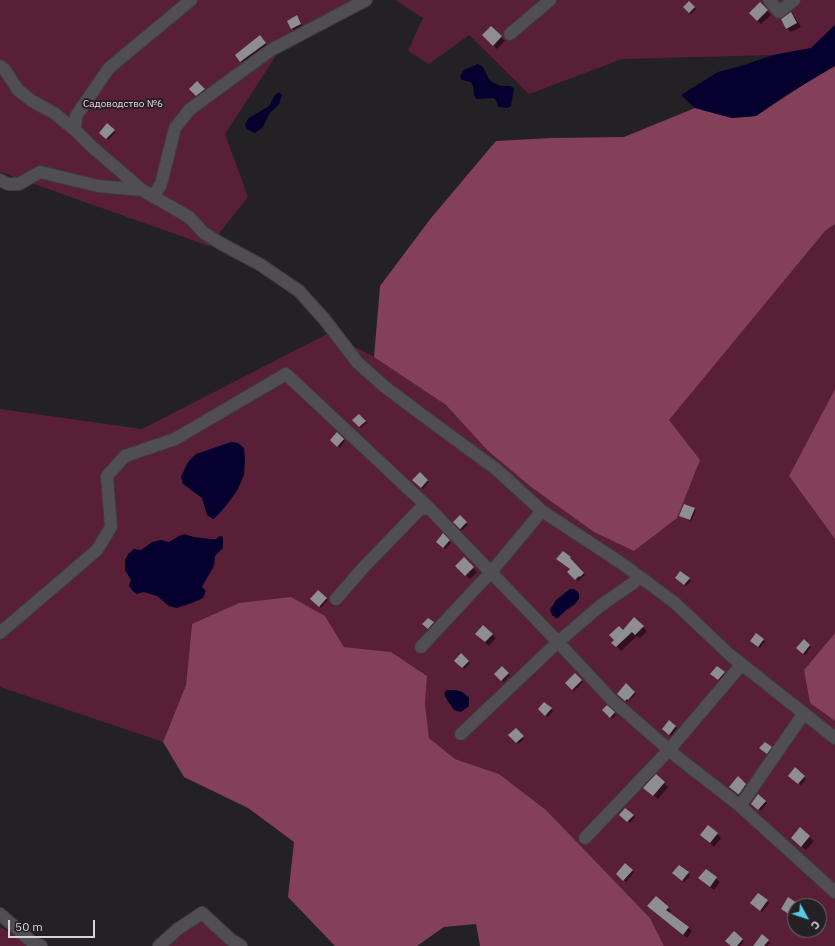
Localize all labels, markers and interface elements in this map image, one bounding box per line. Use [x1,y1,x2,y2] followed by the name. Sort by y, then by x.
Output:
[83,98,163,110] park label: Садоводство №6
[787,898,827,938] north arrow
[10,912,97,938] scale bar
[808,918,823,932] text: С
[15,919,43,934] text: 50 m

